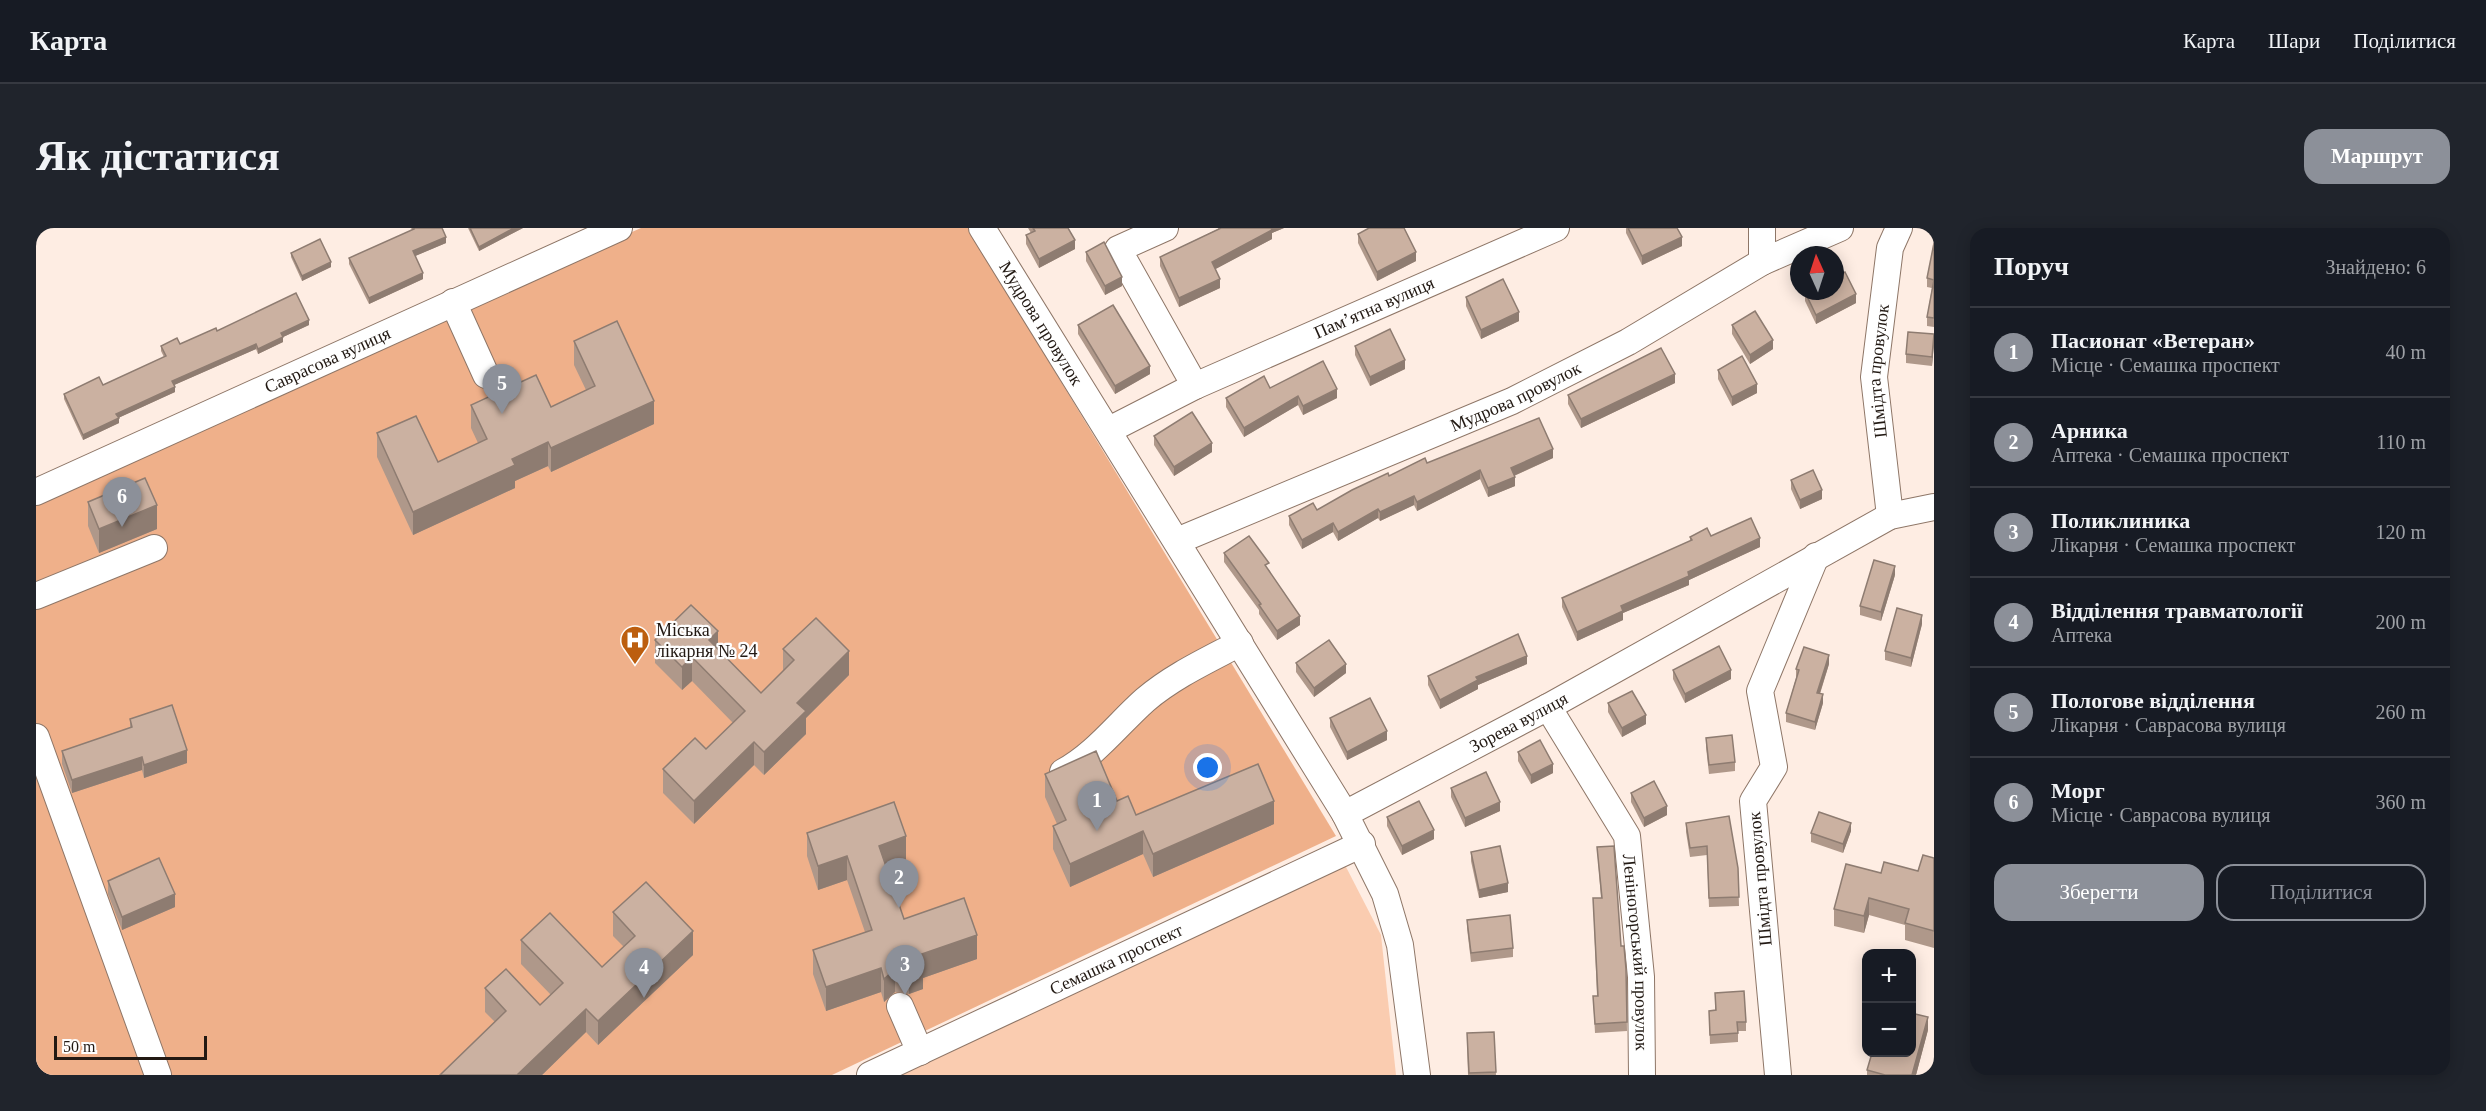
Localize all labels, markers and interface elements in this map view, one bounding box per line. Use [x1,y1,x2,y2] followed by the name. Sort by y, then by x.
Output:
[30,25,107,56] text: Карта
[2183,29,2235,53] text: Карта
[2268,29,2320,53] text: Шари
[2353,29,2456,53] text: Поділитися
[2304,129,2450,184] button: Маршрут
[36,133,280,179] text: Як дістатися
[1790,246,1844,300] north arrow
[1994,252,2069,281] text: Поруч
[2325,256,2426,278] text: Знайдено: 6
[995,258,1087,389] street label: Мудрова провулок
[1311,273,1437,343] street label: Пам’ятна вулиця
[1864,303,1893,439] street label: Шмідта провулок
[261,323,394,397] street label: Саврасова вулиця
[2051,328,2255,353] text: Пасионат «Ветеран»
[2009,341,2019,363] text: 1
[2385,341,2426,363] text: 40 m
[2051,354,2280,376] text: Місце · Семашка проспект
[1447,358,1584,436] street label: Мудрова провулок
[482,364,522,414] pin: 5
[2051,418,2128,443] text: Арника
[2009,431,2019,453] text: 2
[2376,431,2426,453] text: 110 m
[2051,444,2289,466] text: Аптека · Семашка проспект
[102,478,142,527] pin: 6
[2051,508,2190,533] text: Поликлиника
[2009,521,2019,543] text: 3
[2375,521,2426,543] text: 120 m
[2051,534,2295,556] text: Лікарня · Семашка проспект
[2051,598,2303,623] text: Відділення травматології
[2009,611,2019,633] text: 4
[2375,611,2426,633] text: 200 m
[656,620,758,661] place label: Міська лікарня № 24
[619,624,651,666] hospital icon: Міська лікарня № 24
[2051,624,2112,646] text: Аптека
[1466,688,1571,757] street label: Зорева вулиця
[2051,688,2255,713] text: Пологове відділення
[2009,701,2019,723] text: 5
[2375,701,2426,723] text: 260 m
[2051,714,2286,736] text: Лікарня · Саврасова вулиця
[1193,753,1222,782] your location
[2051,778,2105,803] text: Морг
[1078,782,1116,831] pin: 1
[2009,791,2019,813] text: 6
[2375,791,2426,813] text: 360 m
[2051,804,2270,826] text: Місце · Саврасова вулиця
[1744,811,1776,947] street label: Шмідта провулок
[1619,853,1652,1051] street label: Леніногорський провулок
[880,858,918,908] pin: 2
[1994,864,2204,921] button: Зберегти
[2216,864,2426,921] button: Поділитися
[1047,920,1186,999] street label: Семашка проспект
[886,946,924,995] pin: 3
[624,948,664,998] pin: 4
[1862,949,1916,1057] map controls
[1862,949,1916,1003] button: +
[1862,1003,1916,1057] button: −
[54,1033,207,1060] scale bar
[63,1038,95,1055] text: 50 m

